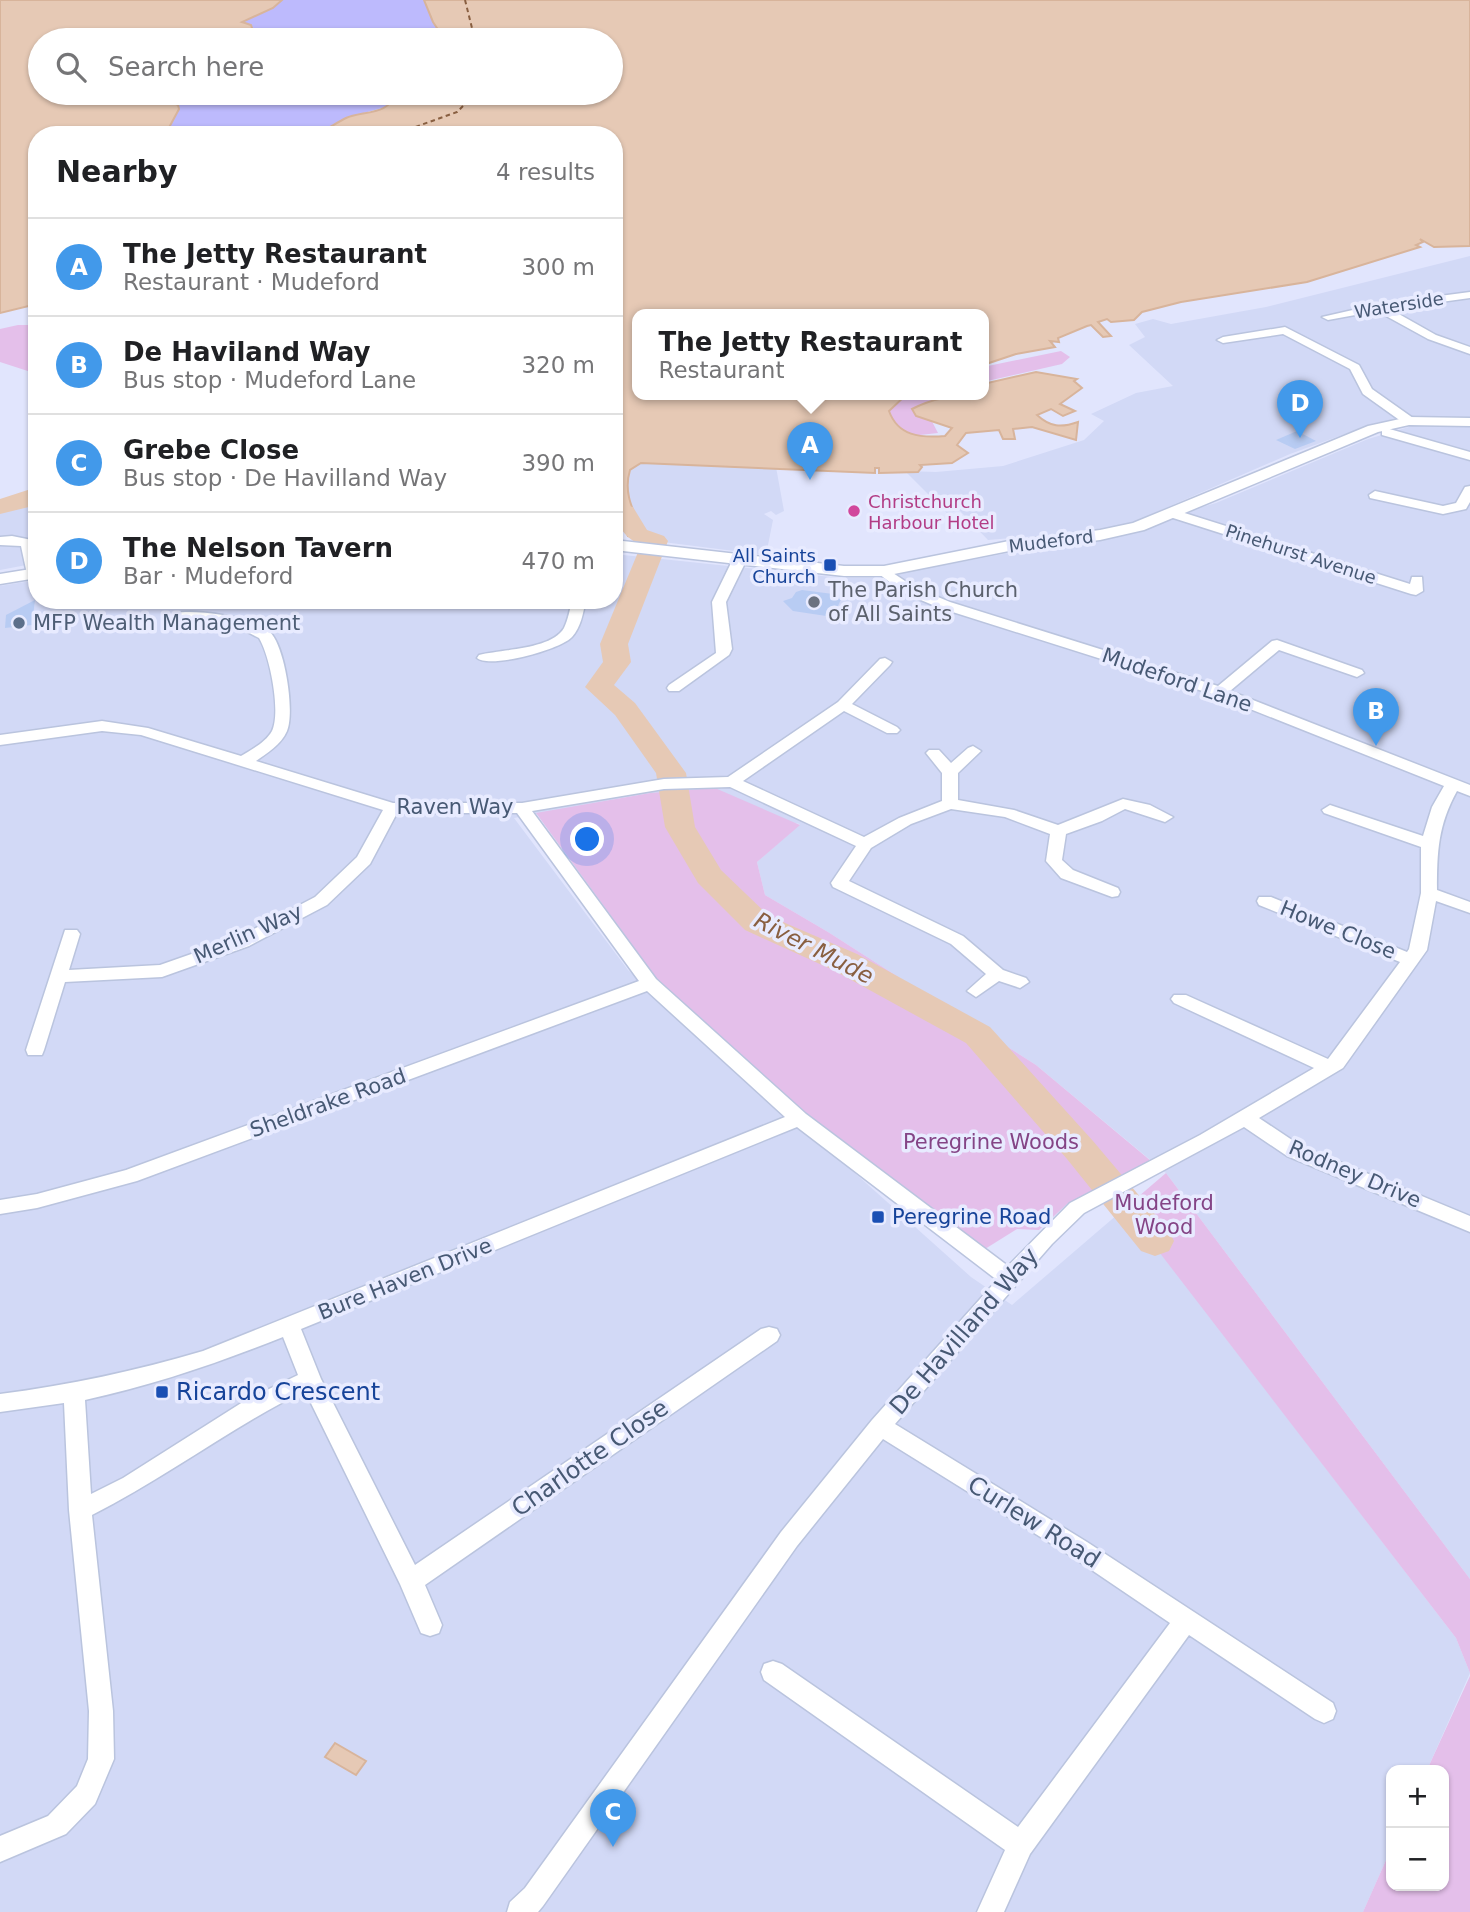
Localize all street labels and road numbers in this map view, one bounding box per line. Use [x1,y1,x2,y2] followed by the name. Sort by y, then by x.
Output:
[1353,288,1445,322] street label: Waterside
[1223,520,1379,588] street label: Pinehurst Avenue
[1007,525,1095,557] street label: Mudeford
[1099,643,1255,717] street label: Mudeford Lane
[396,795,514,819] street label: Raven Way
[1277,896,1399,964] street label: Howe Close
[190,899,306,969] street label: Merlin Way
[247,1064,409,1142] street label: Sheldrake Road
[1285,1135,1425,1213] street label: Rodney Drive
[315,1233,495,1325] street label: Bure Haven Drive
[884,1242,1044,1420] street label: De Havilland Way
[506,1394,674,1522] street label: Charlotte Close
[963,1470,1105,1574] street label: Curlew Road

